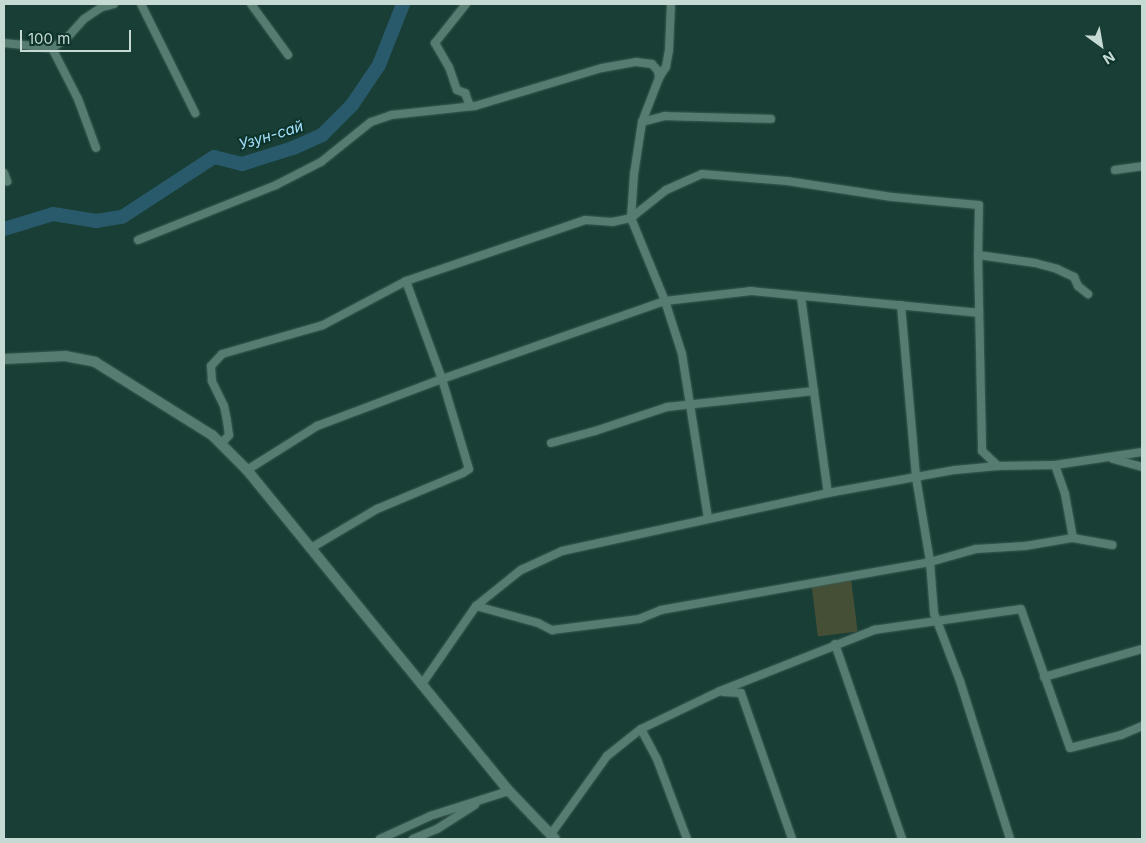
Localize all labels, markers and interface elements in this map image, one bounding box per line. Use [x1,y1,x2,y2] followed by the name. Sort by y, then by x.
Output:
[22,20,134,52] scale bar
[1076,20,1126,70] north arrow
[28,29,70,48] text: 100 m
[1100,48,1118,68] text: N
[237,117,305,153] water label: Узун-сай

